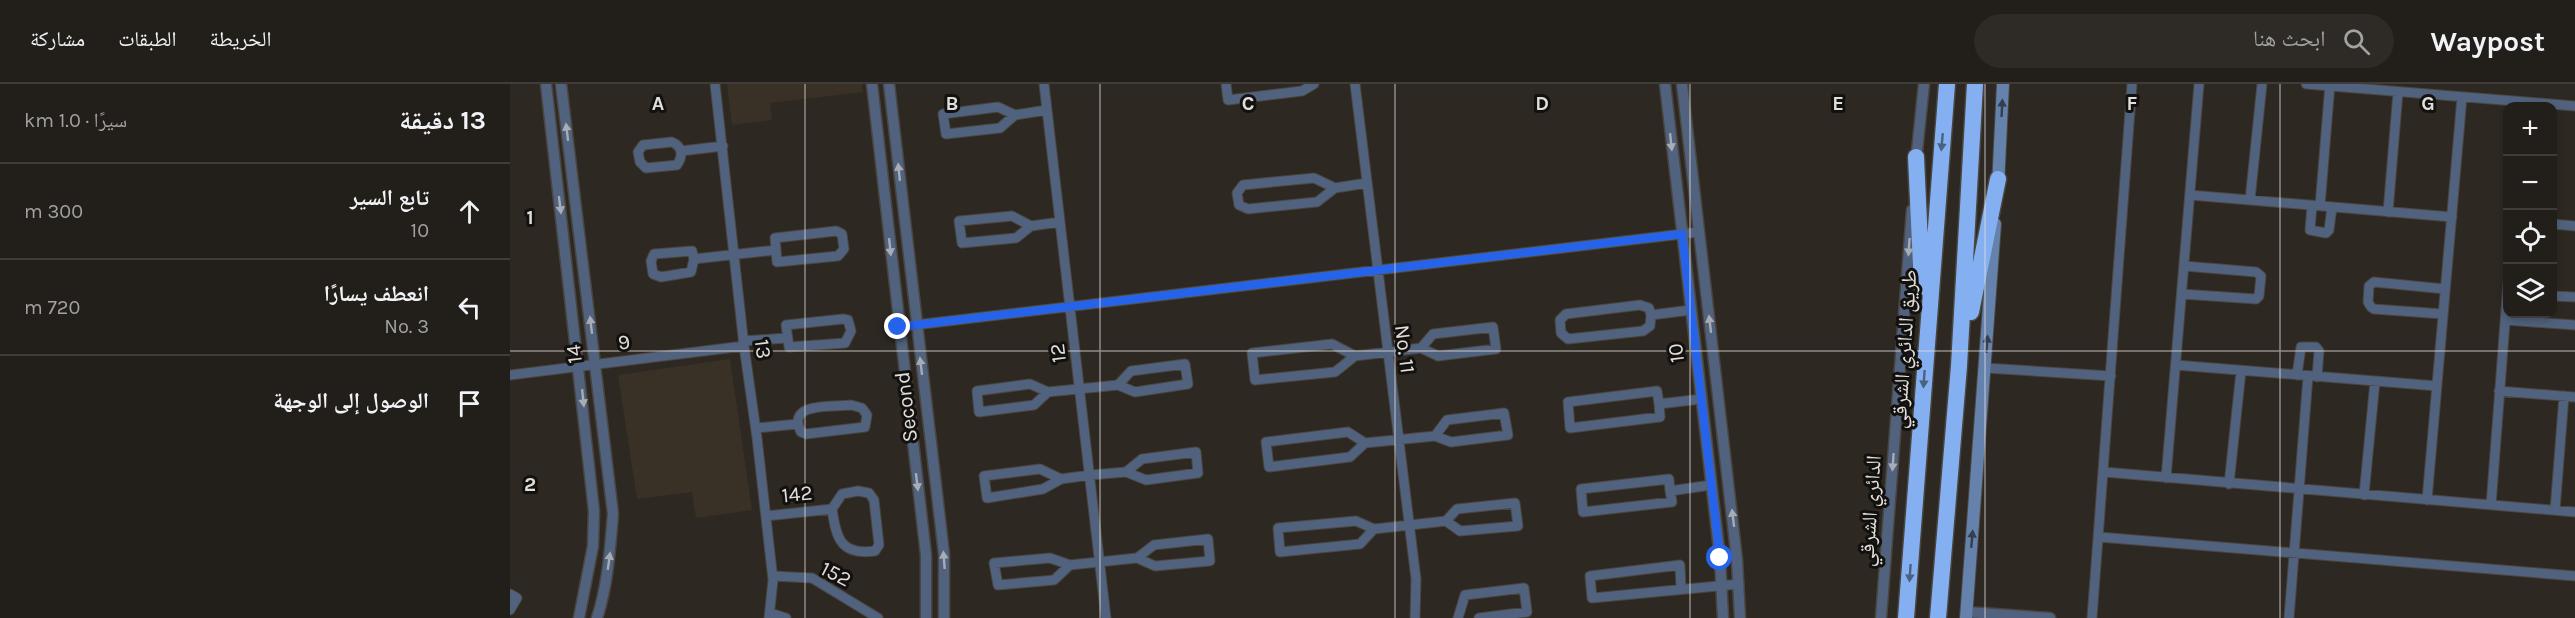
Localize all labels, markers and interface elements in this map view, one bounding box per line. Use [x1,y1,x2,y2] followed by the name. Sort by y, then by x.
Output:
[1974,14,2394,68] search box
[2340,25,2373,58] icon: search
[2430,25,2545,58] text: Waypost
[2253,26,2325,52] text: ابحث هنا
[30,27,85,51] text: مشاركة
[118,27,177,51] text: الطبقات
[210,27,271,51] text: الخريطة
[652,92,665,115] text: A
[946,92,958,115] text: B
[1242,92,1254,115] text: C
[1535,92,1549,115] text: D
[1832,92,1844,115] text: E
[2127,92,2138,115] text: F
[2421,92,2435,115] text: G
[1998,98,2007,117] one-way arrow
[2503,102,2557,318] map controls
[2503,102,2557,156] button: +
[399,105,486,136] text: 13 دقيقة
[24,109,127,132] text: سيرًا · 1.0 km
[563,122,572,141] one-way arrow
[1666,133,1676,152] one-way arrow
[1938,133,1947,152] one-way arrow
[2503,156,2557,210] button: −
[894,163,904,182] one-way arrow
[350,185,429,211] text: تابع السير
[453,195,486,228] icon: ahead
[555,195,564,214] one-way arrow
[24,200,83,223] text: 300 m
[526,206,534,229] text: 1
[2503,210,2557,264] button: locate
[411,219,429,242] text: 10
[885,237,895,256] one-way arrow
[1904,237,1914,256] one-way arrow
[2503,264,2557,318] button: layers
[1886,268,1926,430] street label: طريق الدائري الشرقي
[324,281,429,307] text: انعطف يسارًا
[453,291,486,324] icon: left
[24,296,80,319] text: 720 m
[884,313,910,339] route end
[384,315,429,338] text: No. 3
[1705,315,1715,334] one-way arrow
[586,316,595,335] one-way arrow
[1390,323,1420,375] street label: No. 11
[616,329,632,355] street label: 9
[1982,335,1992,354] one-way arrow
[750,338,776,360] street label: 13
[1045,342,1071,364] street label: 12
[1663,342,1689,364] street label: 10
[561,343,587,365] street label: 14
[916,356,926,375] one-way arrow
[1919,369,1929,388] one-way arrow
[890,370,922,444] street label: Second
[453,387,486,420] icon: arrive
[273,388,429,414] text: الوصول إلى الوجهة
[578,389,587,408] one-way arrow
[1888,453,1898,472] one-way arrow
[1854,454,1890,568] street label: الدائري الشرقي
[524,473,536,496] text: 2
[912,473,922,492] one-way arrow
[780,480,814,508] street label: 142
[1728,508,1737,527] one-way arrow
[1967,529,1977,548] one-way arrow
[1706,544,1732,570] route start
[939,550,948,569] one-way arrow
[604,551,613,570] one-way arrow
[817,556,855,592] street label: 152
[1905,564,1914,583] one-way arrow

